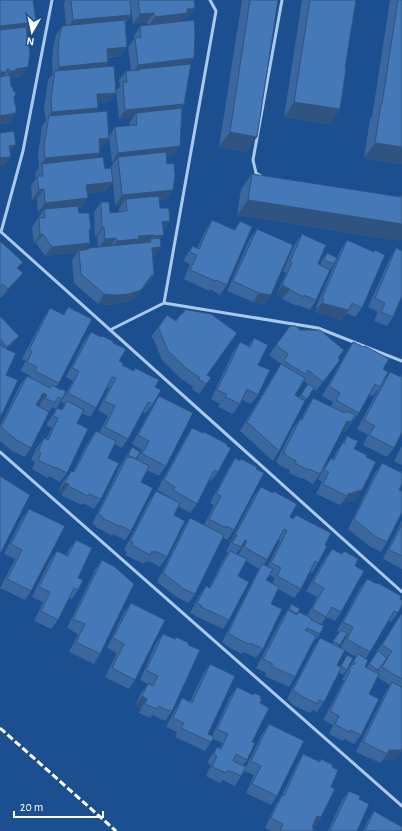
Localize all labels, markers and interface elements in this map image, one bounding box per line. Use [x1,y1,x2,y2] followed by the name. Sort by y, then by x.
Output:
[12,12,52,52] north arrow
[26,35,35,47] text: N
[14,793,103,819] scale bar
[20,801,43,813] text: 20 m

